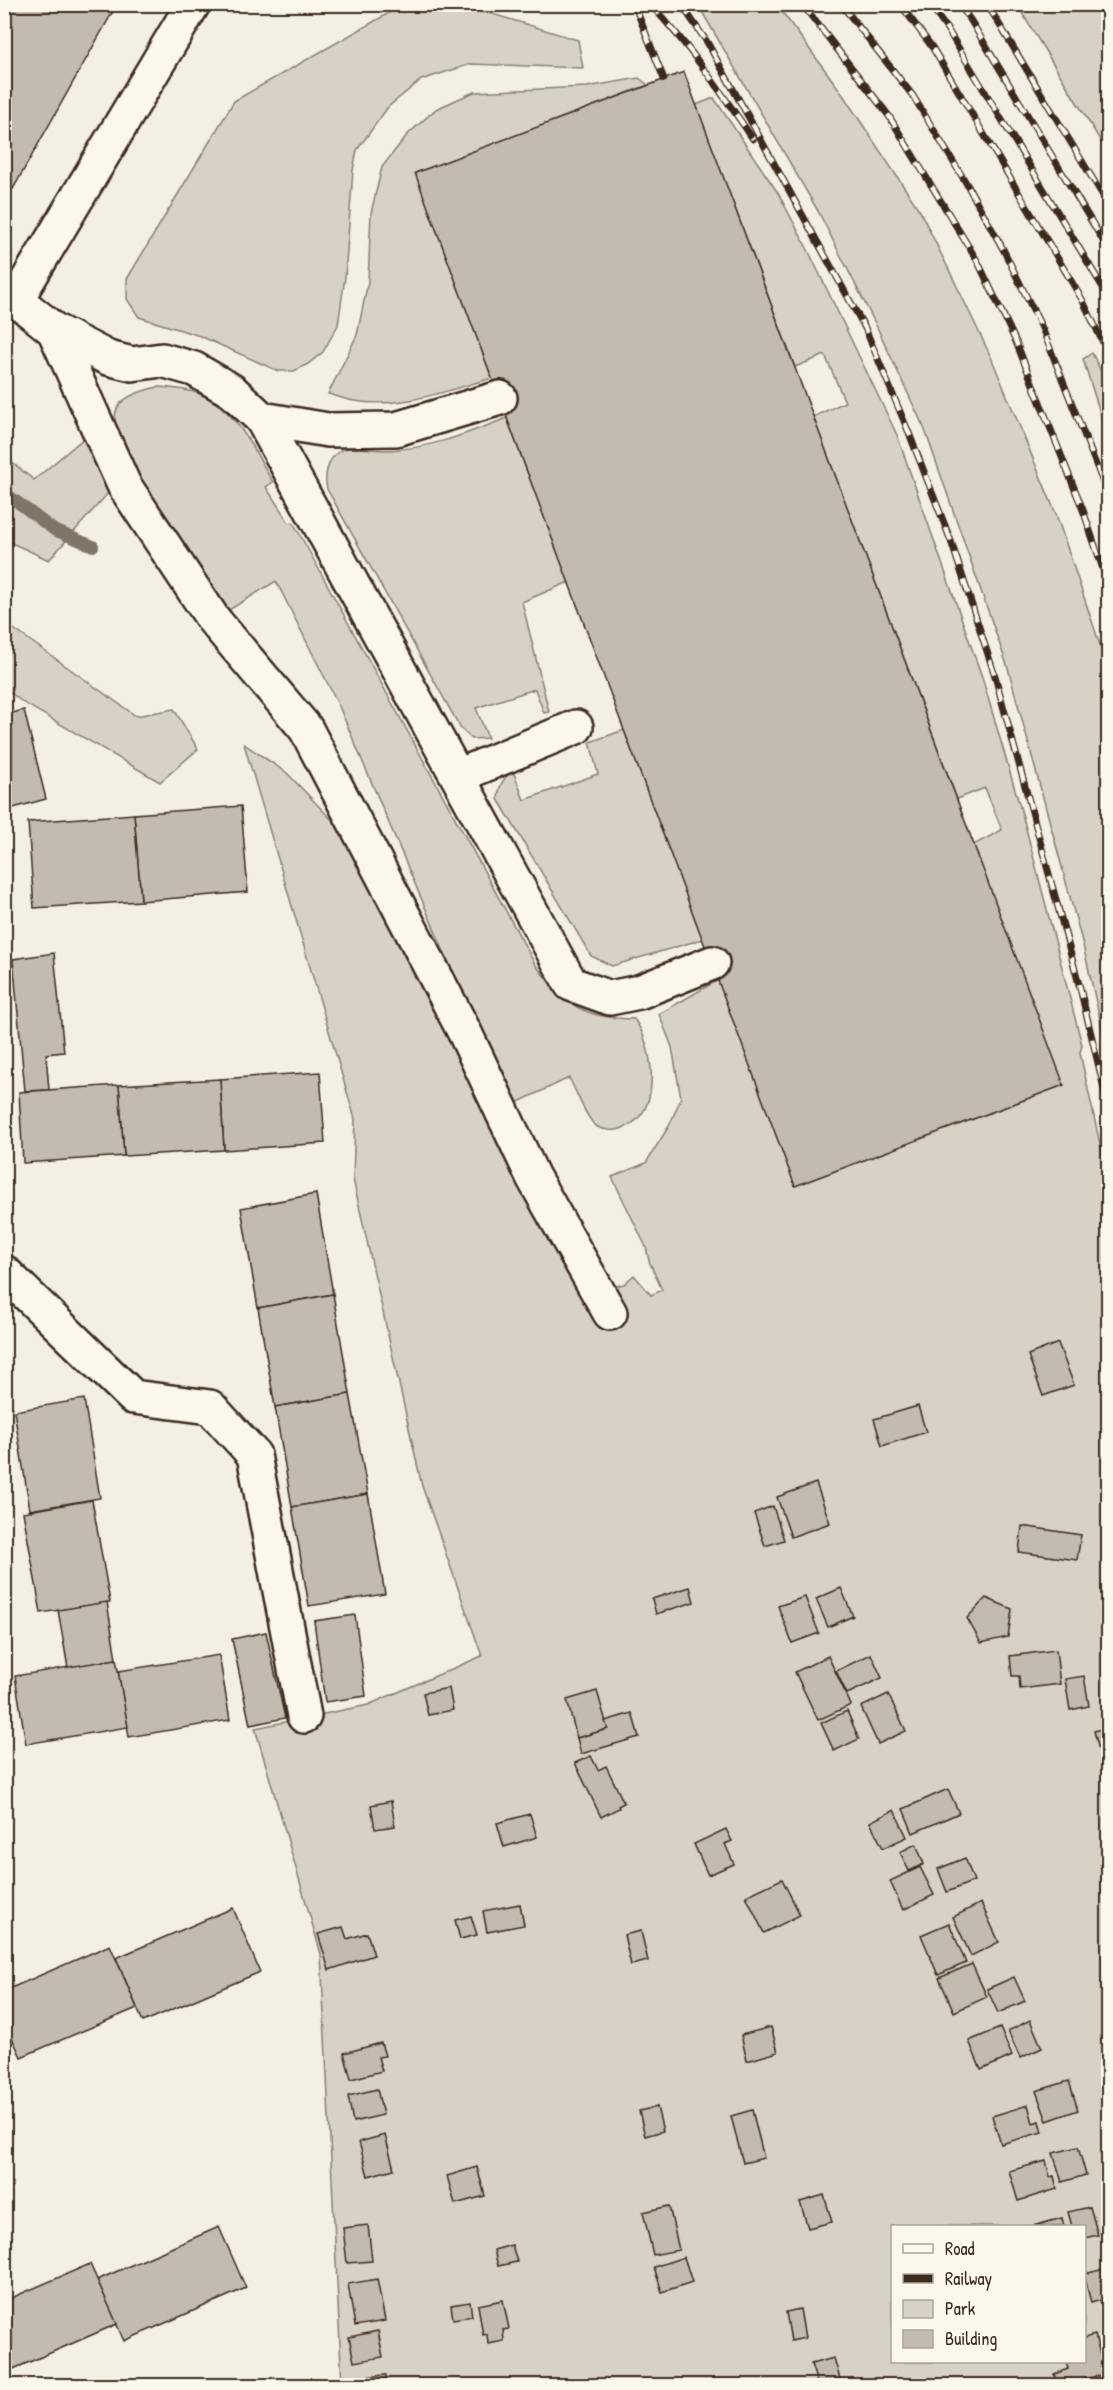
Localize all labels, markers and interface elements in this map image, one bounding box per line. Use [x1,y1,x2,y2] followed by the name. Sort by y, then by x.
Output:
[891,2225,1086,2363] legend
[945,2236,975,2261] text: Road
[945,2266,992,2291] text: Railway
[945,2296,976,2321] text: Park
[945,2326,997,2351] text: Building

